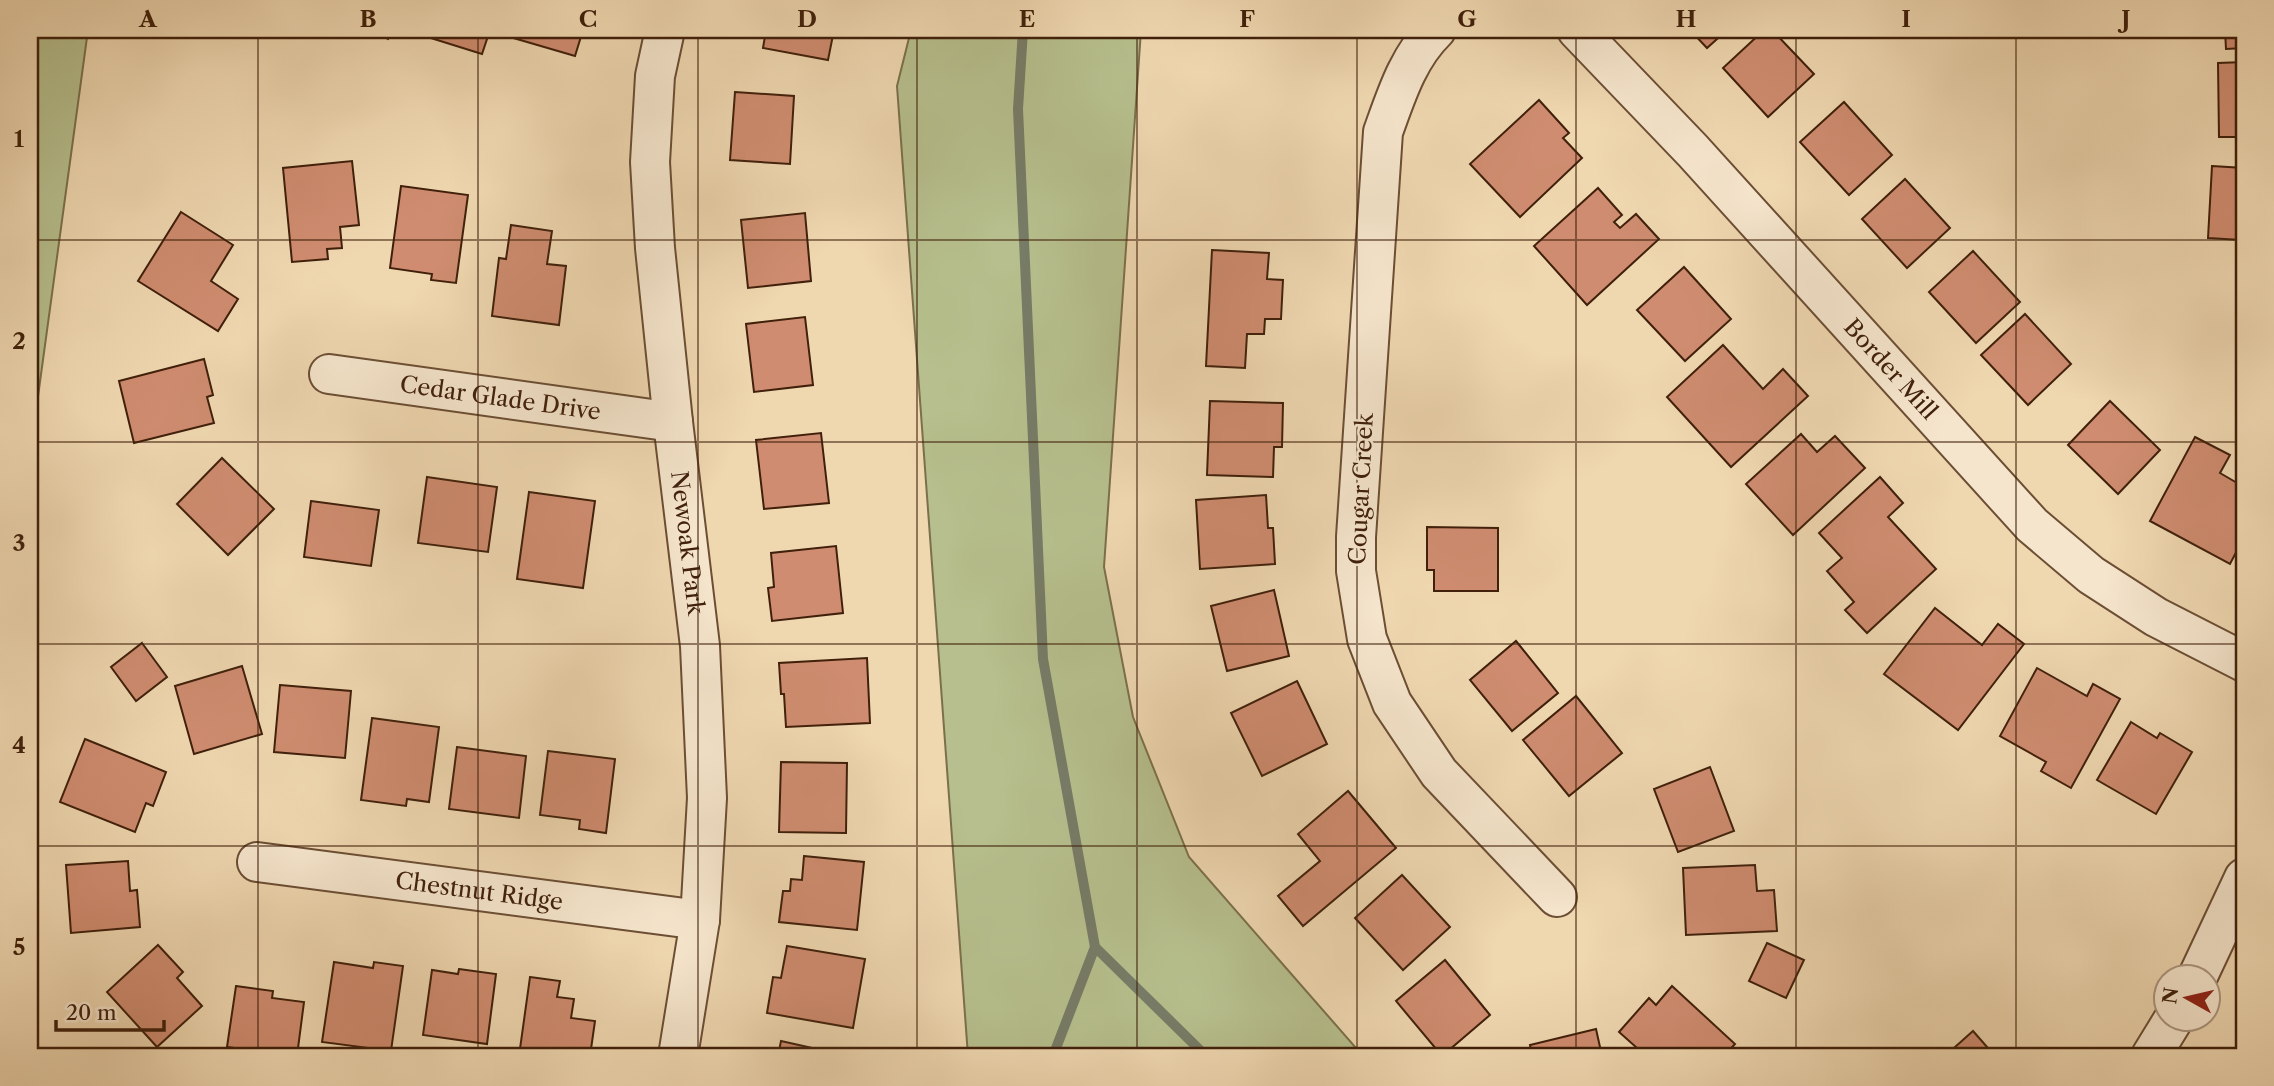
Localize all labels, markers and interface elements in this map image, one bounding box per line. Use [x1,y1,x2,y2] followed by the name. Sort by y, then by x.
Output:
[138,5,158,33] text: A
[359,5,377,33] text: B
[579,5,597,33] text: C
[797,5,817,33] text: D
[1019,5,1035,33] text: E
[1239,5,1255,33] text: F
[1457,5,1477,33] text: G
[1676,5,1697,33] text: H
[1901,5,1911,33] text: I
[2117,5,2131,33] text: J
[14,125,25,153] text: 1
[1838,313,1943,425] street label: Border Mill
[12,327,26,355] text: 2
[398,370,603,426] street label: Cedar Glade Drive
[1343,411,1379,565] street label: Cougar Creek
[665,469,710,618] street label: Newoak Park
[13,529,26,557] text: 3
[12,731,26,759] text: 4
[394,866,565,916] street label: Chestnut Ridge
[13,933,25,961] text: 5
[2152,964,2222,1034] north arrow
[2158,986,2183,1005] text: N
[56,988,164,1032] scale bar
[66,1000,117,1025] text: 20 m

